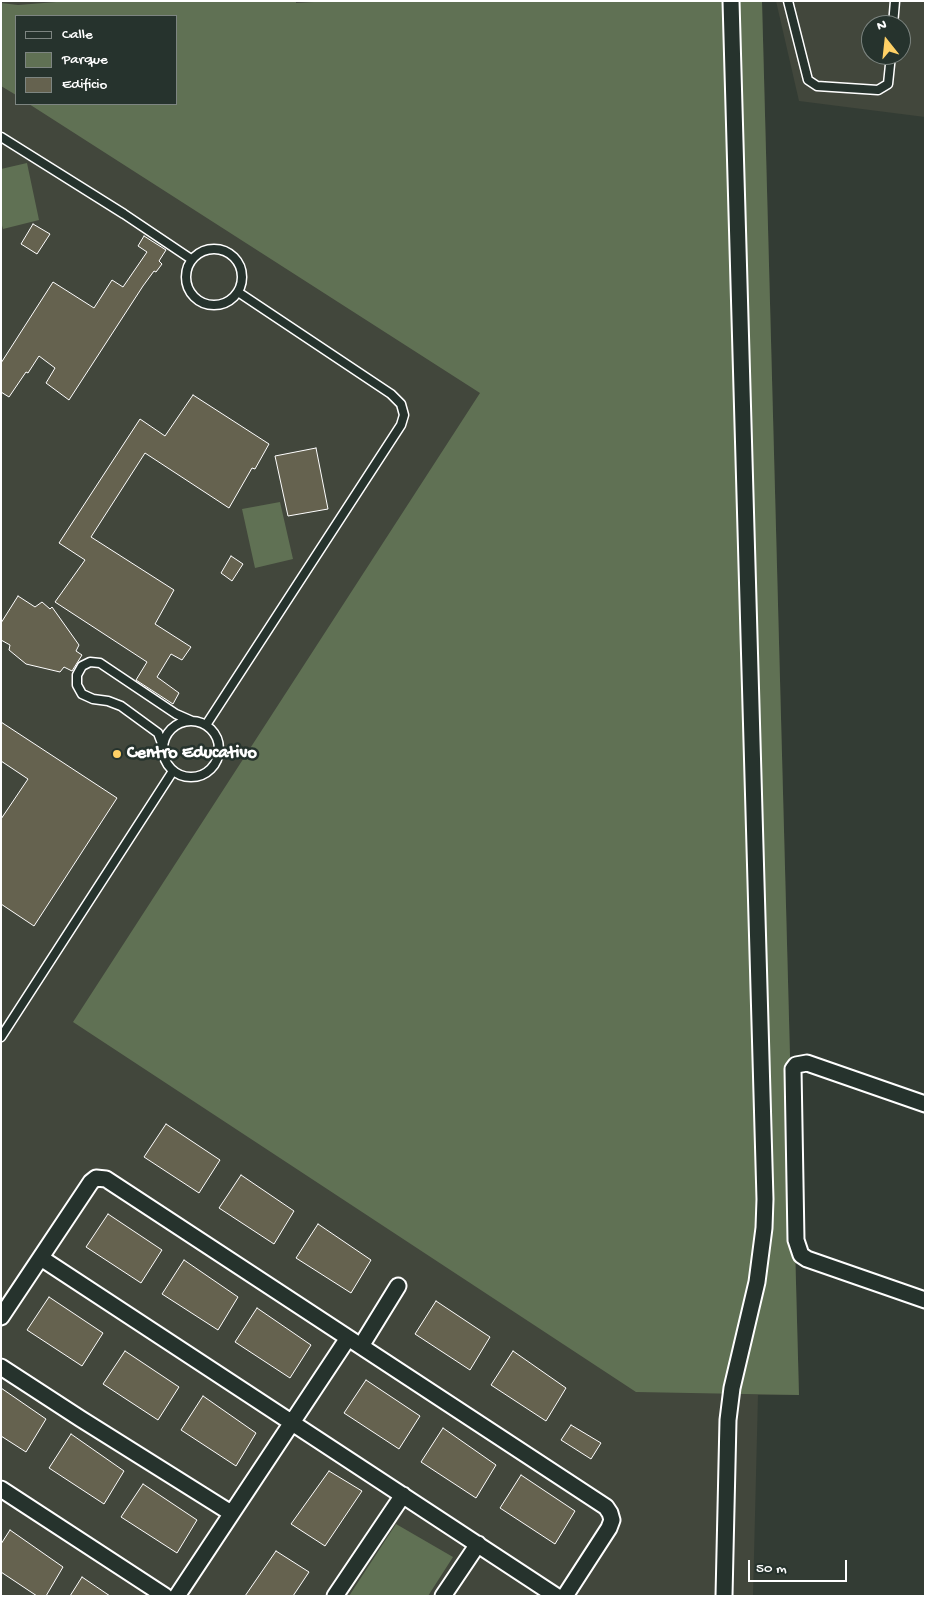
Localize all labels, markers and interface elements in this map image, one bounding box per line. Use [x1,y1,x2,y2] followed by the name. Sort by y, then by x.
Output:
[15,15,178,105] legend
[861,15,911,65] north arrow
[875,17,889,35] text: N
[62,26,93,44] text: Calle
[62,51,108,69] text: Parque
[62,76,107,94] text: Edificio
[127,743,257,765] place label: Centro Educativo
[111,748,123,760] marker: Centro Educativo
[751,1550,850,1582] scale bar
[756,1560,787,1578] text: 50 m

